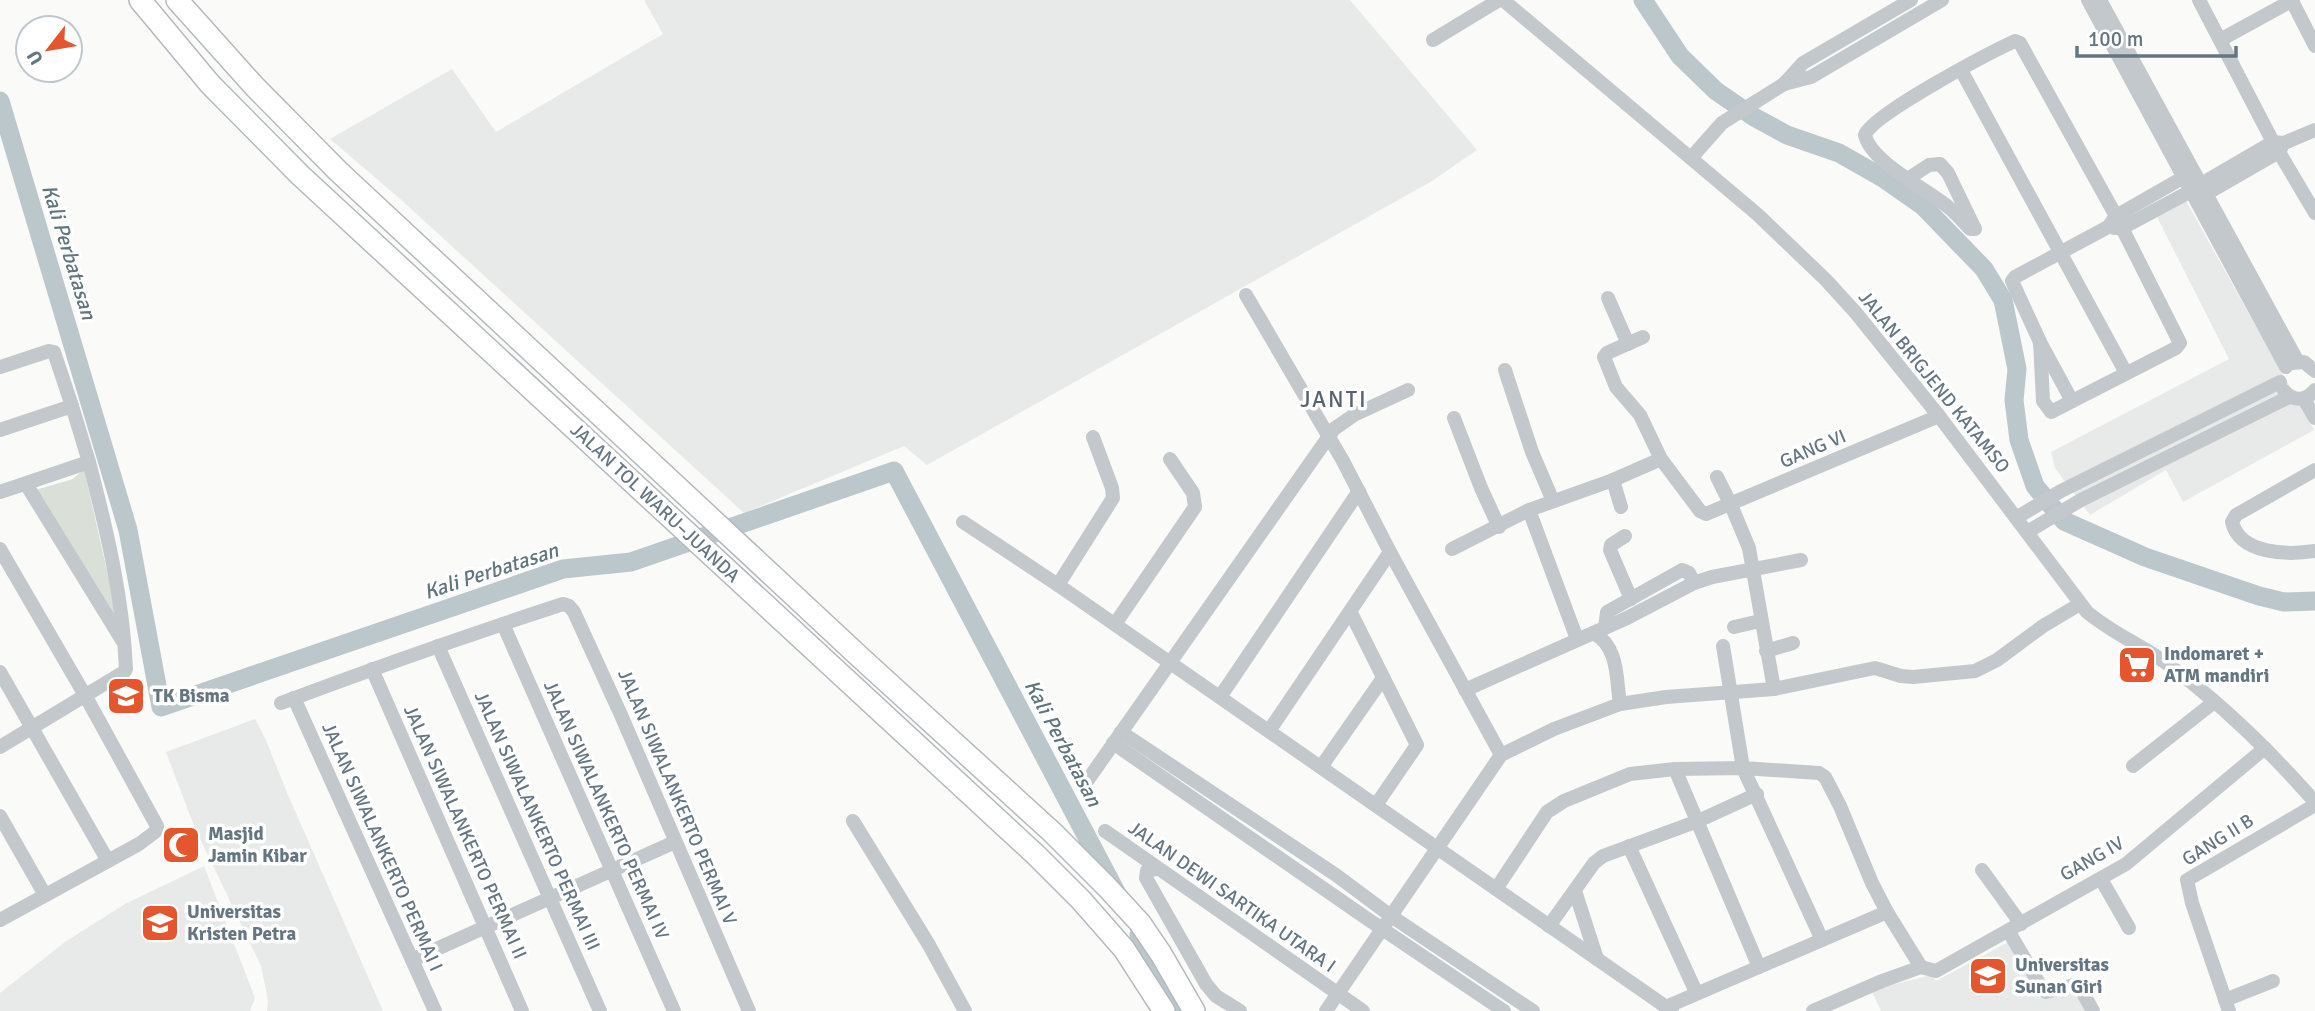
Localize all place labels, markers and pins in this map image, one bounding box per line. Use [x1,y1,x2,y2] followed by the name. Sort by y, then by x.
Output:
[2164,642,2269,688] place label: Indomaret + ATM mandiri
[2116,644,2158,686] supermarket icon: Indomaret + ATM mandiri
[105,675,147,717] school or university icon: TK Bisma
[153,684,230,708] place label: TK Bisma
[208,822,307,868] place label: Masjid Jamin Kibar
[160,824,202,866] mosque icon: Masjid Jamin Kibar
[187,900,296,946] place label: Universitas Kristen Petra
[139,902,181,944] school or university icon: Universitas Kristen Petra
[2015,953,2109,999] place label: Universitas Sunan Giri
[1967,955,2009,997] school or university icon: Universitas Sunan Giri

